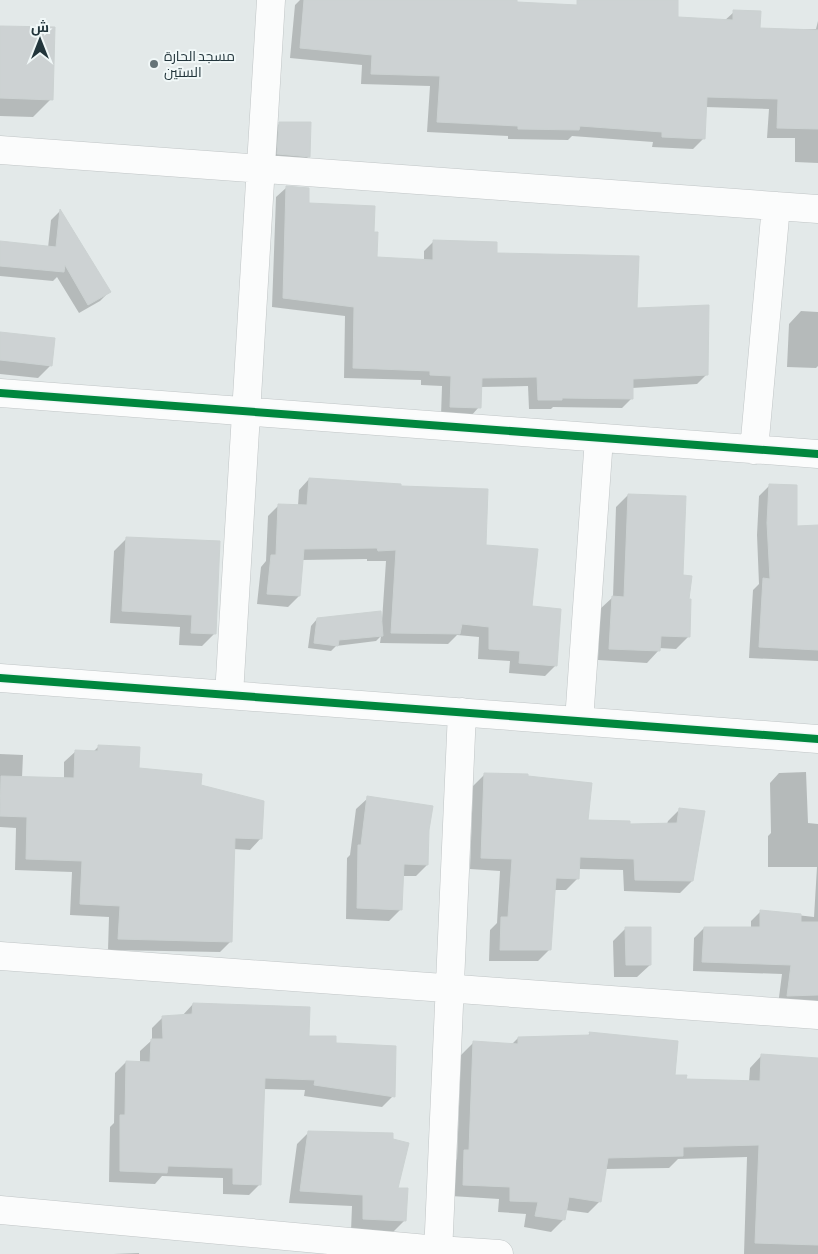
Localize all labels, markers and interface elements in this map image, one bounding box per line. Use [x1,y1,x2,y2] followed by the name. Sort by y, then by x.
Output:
[15,15,65,65] north arrow
[31,19,49,36] text: ش
[164,48,235,80] place label: مسجد الحارة الستين
[148,58,160,70] marker: مسجد الحارة الستين

